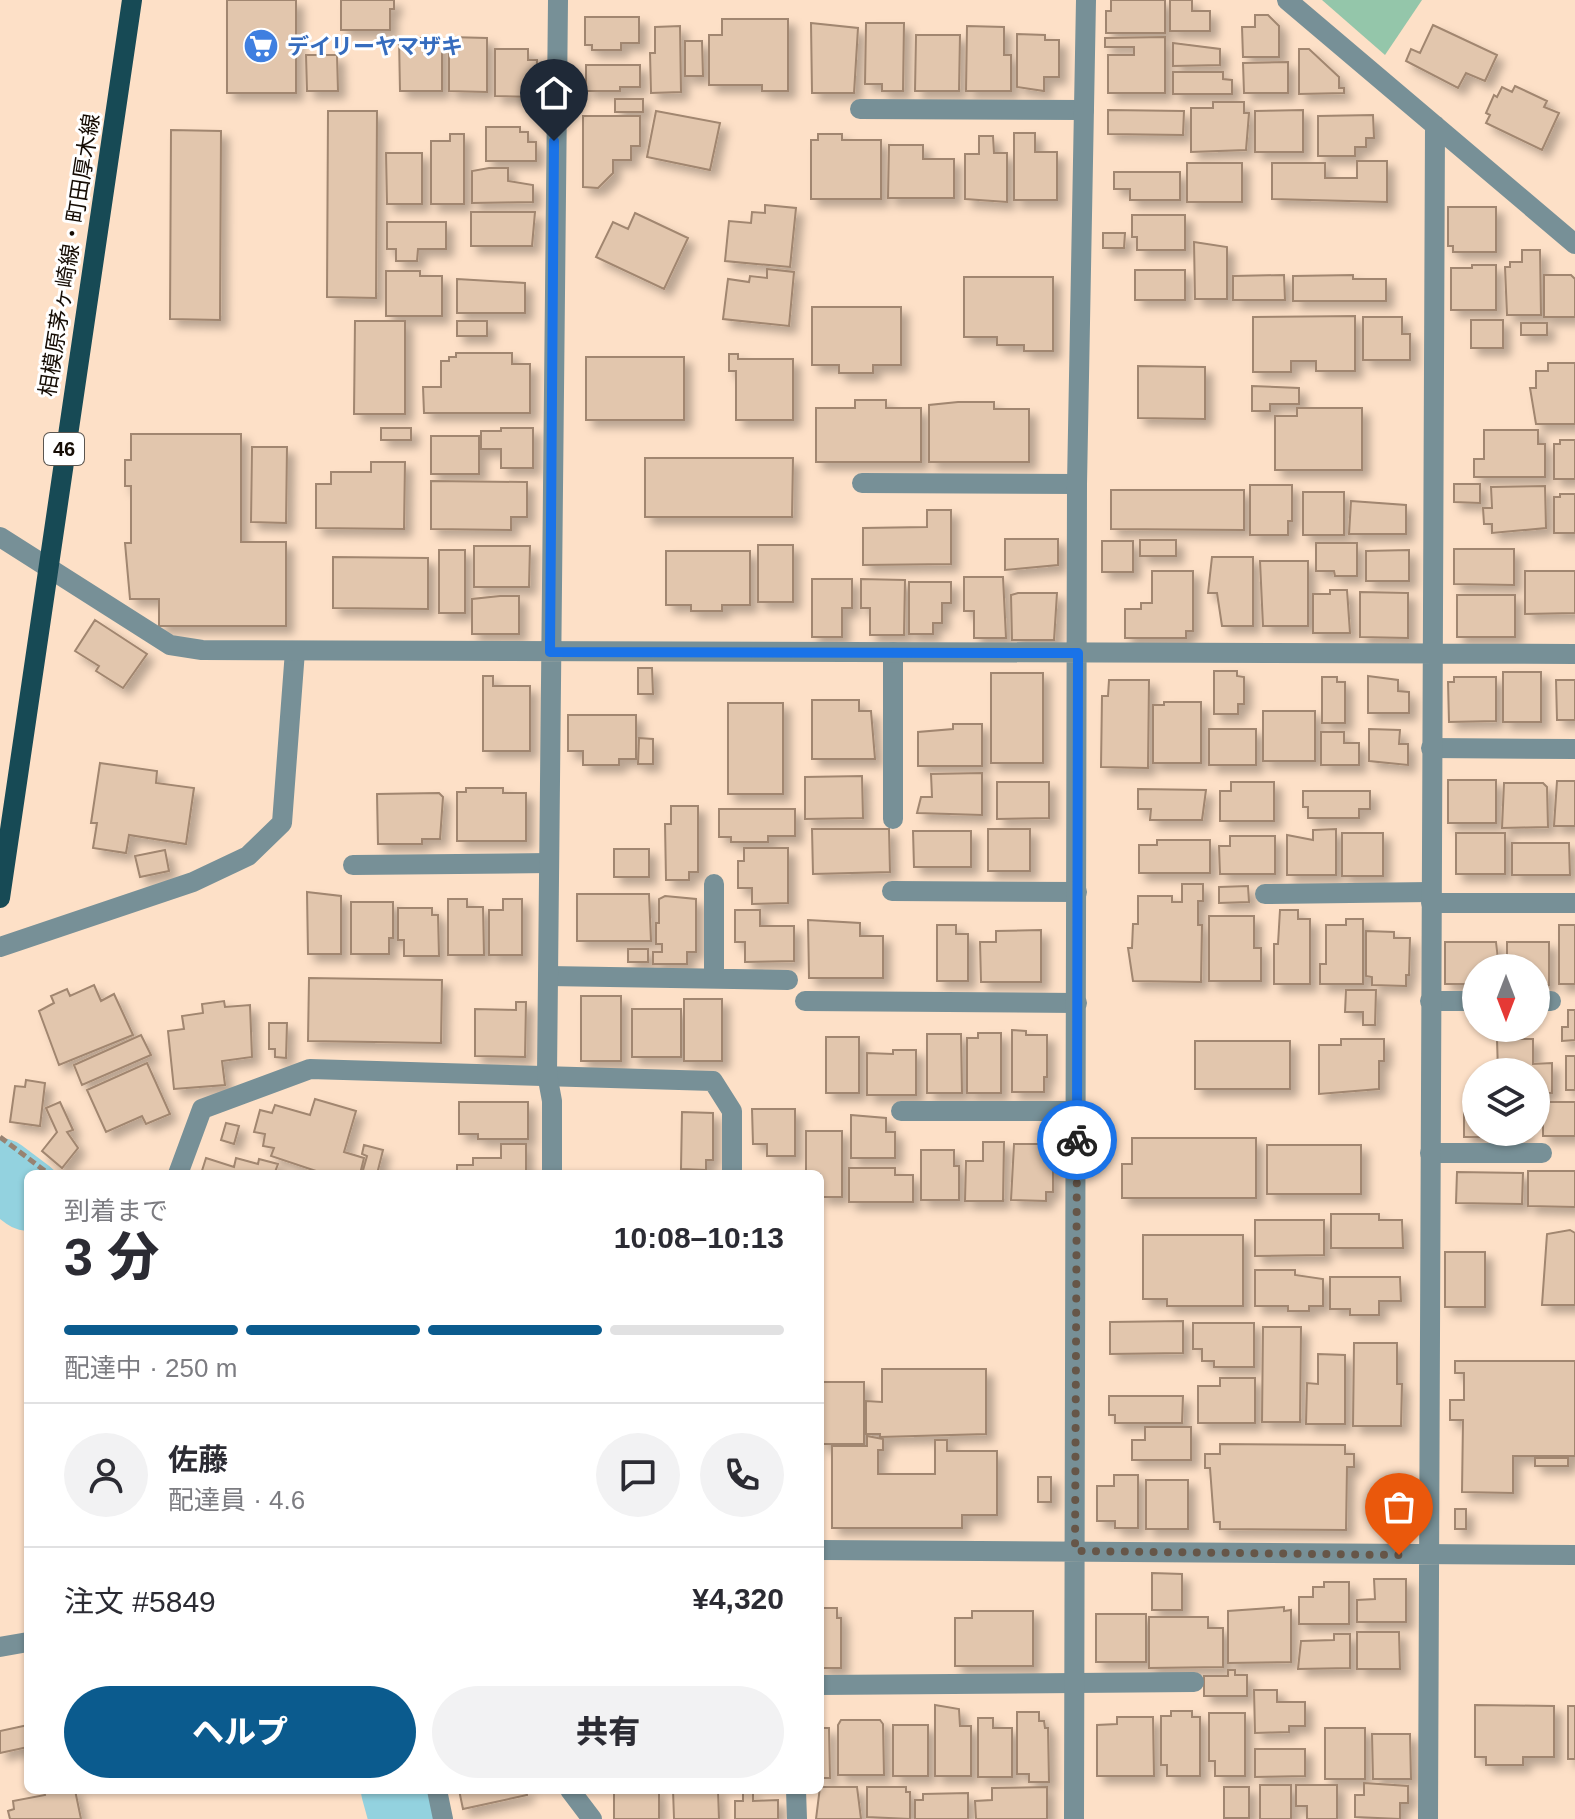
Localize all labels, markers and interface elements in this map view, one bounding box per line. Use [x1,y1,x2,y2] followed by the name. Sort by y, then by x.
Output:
[242,27,280,65] supermarket icon: デイリーヤマザキ
[287,34,463,59] place label: デイリーヤマザキ
[520,59,588,141] pin
[532,71,576,115] icon: home
[35,112,104,398] street label: 相模原茅ヶ崎線・町田厚木線
[44,433,84,465] road number: 46
[1462,954,1550,1042] north arrow
[1462,954,1550,1146] map controls
[1462,1058,1550,1146] button: layers
[1037,1100,1117,1180] courier
[1055,1118,1099,1162] icon: bike
[64,1196,168,1226] text: 到着まで
[614,1221,784,1254] text: 10:08–10:13
[64,1228,159,1286] text: 3 分
[64,1353,237,1383] text: 配達中 · 250 m
[64,1433,148,1517] button: person
[596,1433,680,1517] button: chat
[700,1433,784,1517] button: phone
[168,1443,228,1476] text: 佐藤
[1365,1473,1433,1555] pin
[168,1485,305,1515] text: 配達員 · 4.6
[1377,1485,1421,1529] icon: bag
[692,1582,784,1615] text: ¥4,320
[64,1585,216,1618] text: 注文 #5849
[64,1686,416,1778] button: ヘルプ
[432,1686,784,1778] button: 共有

